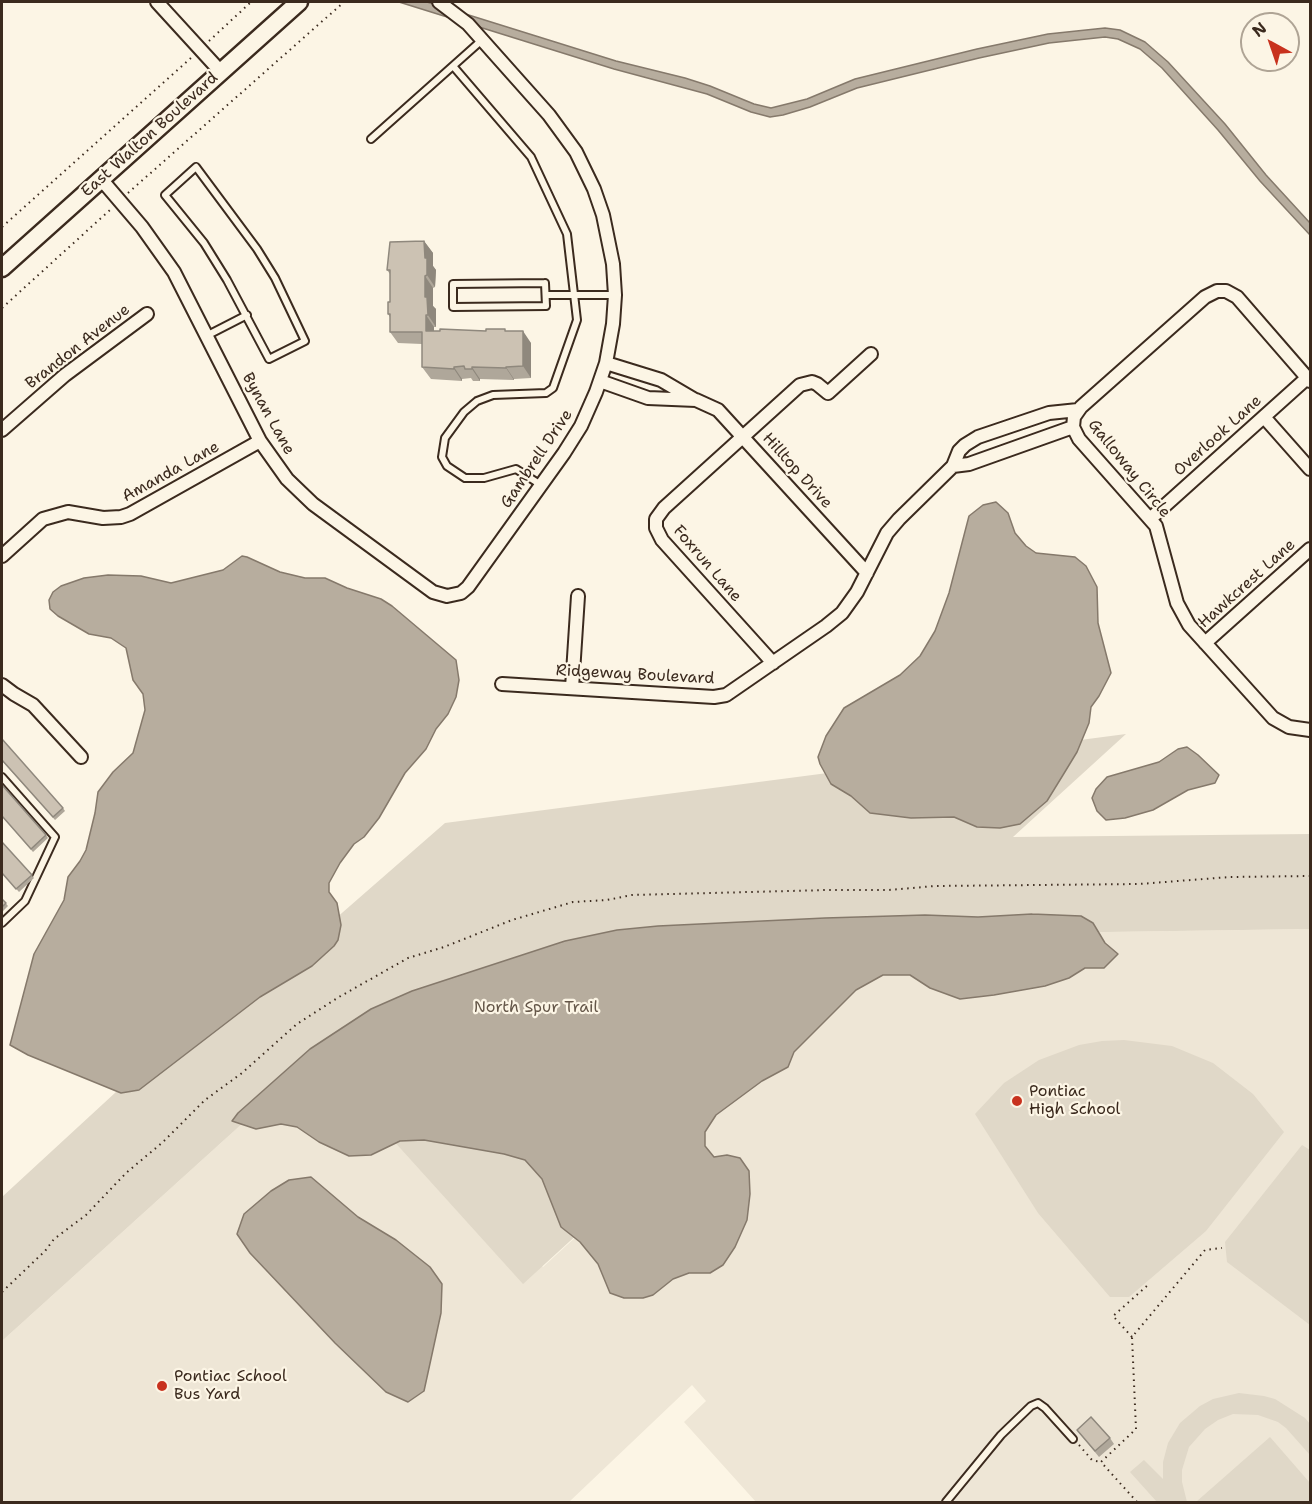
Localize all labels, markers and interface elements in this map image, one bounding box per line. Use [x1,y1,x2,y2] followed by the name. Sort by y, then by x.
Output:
[1240,12,1300,72] north arrow
[1248,17,1271,41] text: N
[78,69,222,201] street label: East Walton Boulevard
[22,300,134,394] street label: Brandon Avenue
[238,370,298,458] street label: Bynan Lane
[1170,392,1266,480] street label: Overlook Lane
[497,406,577,512] street label: Gambrell Drive
[1083,416,1175,522] street label: Galloway Circle
[758,429,836,513] street label: Hilltop Drive
[119,437,223,507] street label: Amanda Lane
[669,522,745,606] street label: Foxrun Lane
[1194,535,1300,633] street label: Hawkcrest Lane
[555,661,715,689] street label: Ridgeway Boulevard
[474,998,598,1018] park label: North Spur Trail
[1029,1082,1120,1120] place label: Pontiac High School
[1010,1094,1024,1108] marker: Pontiac High School
[174,1367,287,1405] place label: Pontiac School Bus Yard
[155,1379,169,1393] marker: Pontiac School Bus Yard

